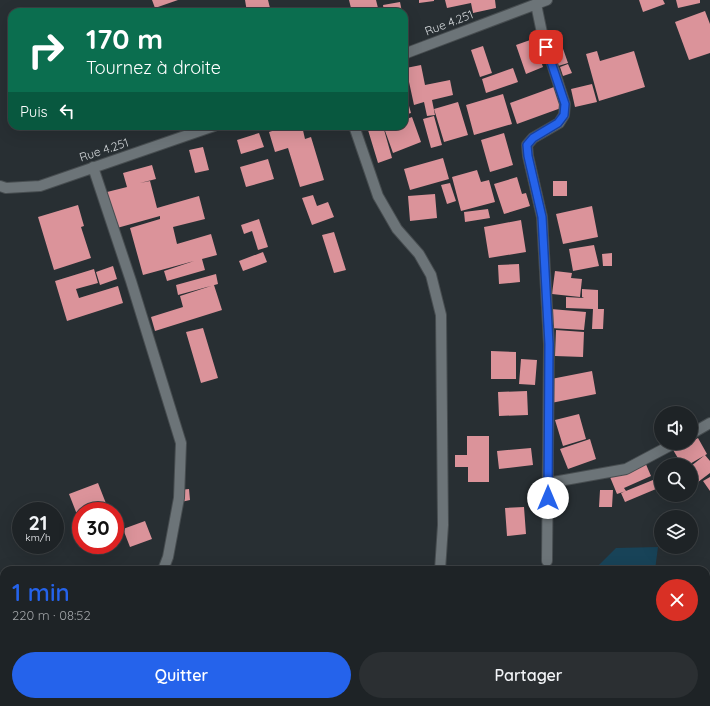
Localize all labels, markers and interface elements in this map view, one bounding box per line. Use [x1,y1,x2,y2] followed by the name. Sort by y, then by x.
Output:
[422,6,475,39] street label: Rue 4.251
[86,21,163,56] text: 170 m
[20,24,72,76] icon: right
[529,30,563,64] pin
[535,36,557,58] icon: arrive
[86,56,221,79] text: Tournez à droite
[56,100,78,122] icon: left
[20,102,48,121] text: Puis
[77,135,130,165] street label: Rue 4.251
[654,406,698,554] map controls
[654,406,698,450] button: sound
[654,458,698,502] button: search
[527,477,569,519] position arrow
[72,502,124,554] speed limit sign: 30
[28,510,48,535] text: 21
[654,510,698,554] button: layers
[25,531,51,544] text: km/h
[12,577,70,607] text: 1 min
[656,579,698,621] button: close
[12,607,91,623] text: 220 m · 08:52
[12,652,351,698] button: Quitter
[359,652,698,698] button: Partager

